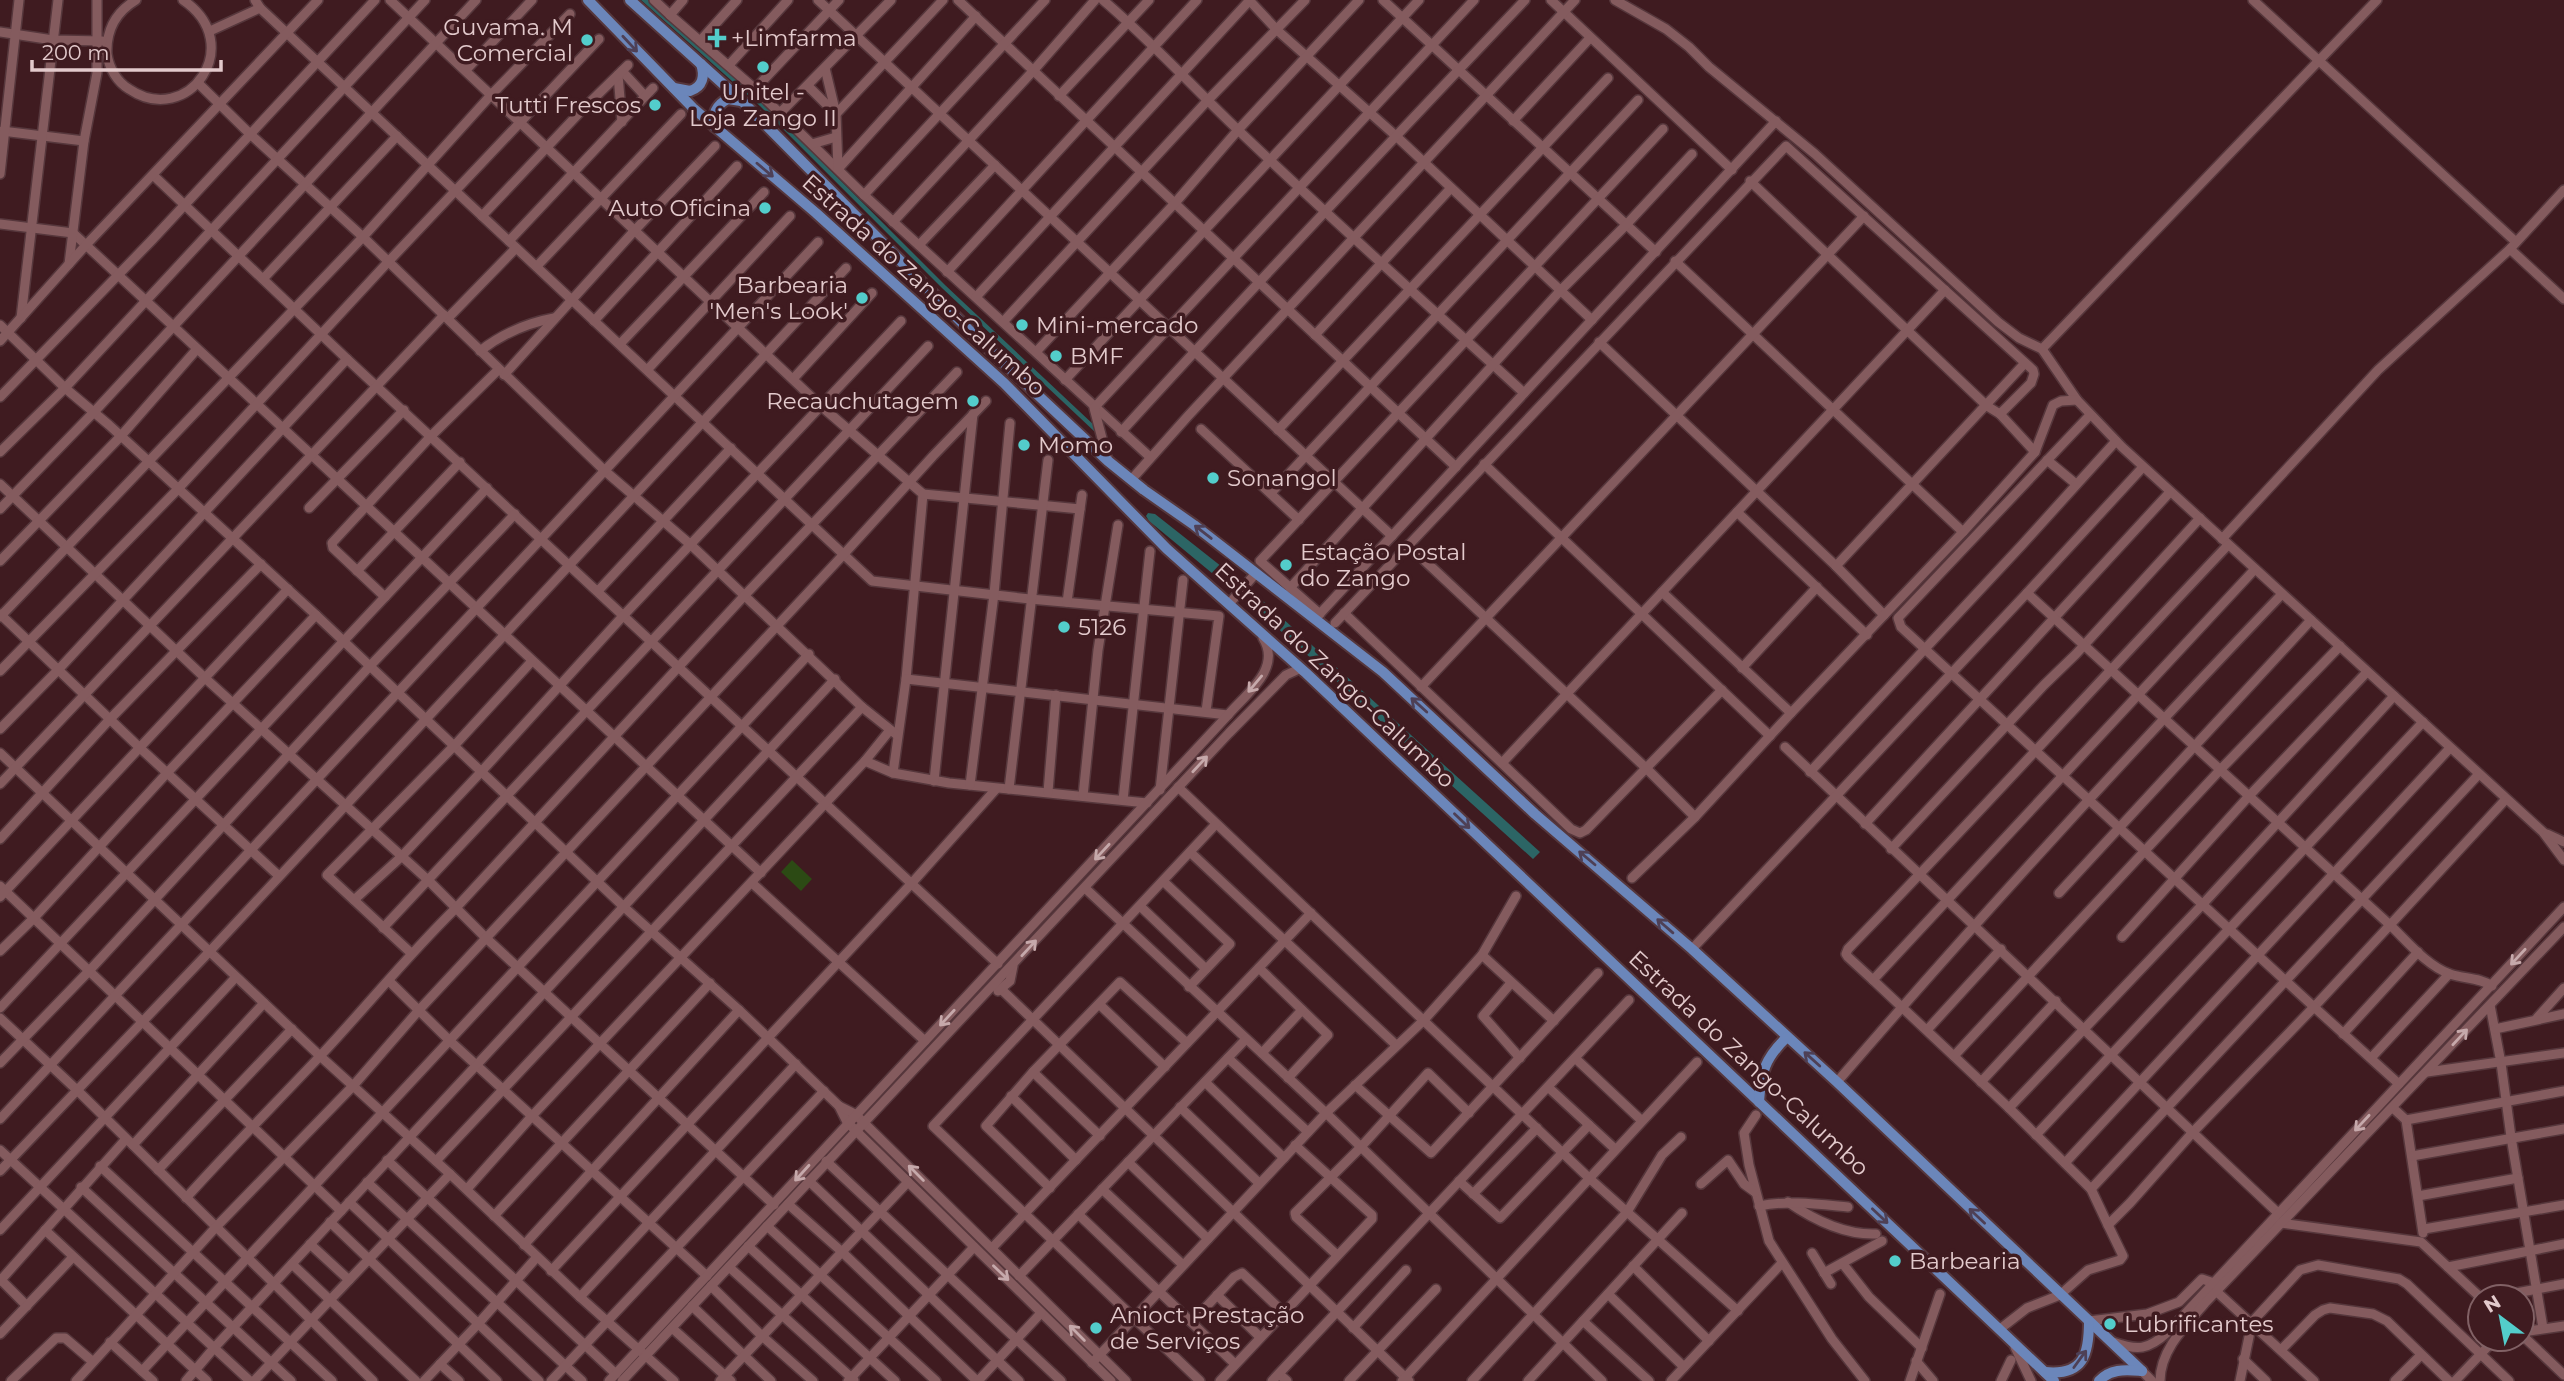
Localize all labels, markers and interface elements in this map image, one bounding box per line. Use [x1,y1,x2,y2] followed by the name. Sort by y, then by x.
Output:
[443,13,573,67] place label: Guvama. M Comercial
[731,24,857,52] place label: +Limfarma
[32,28,220,72] scale bar
[709,30,725,46] marker: +Limfarma
[579,32,595,48] marker: Guvama. M Comercial
[621,35,638,52] one-way arrow
[42,40,109,65] text: 200 m
[755,59,771,75] marker: Unitel - Loja Zango II
[689,78,837,132] place label: Unitel - Loja Zango II
[495,91,641,119] place label: Tutti Frescos
[647,97,663,113] marker: Tutti Frescos
[756,162,774,178] one-way arrow
[796,168,1052,402] street label: Estrada do Zango-Calumbo
[608,194,751,222] place label: Auto Oficina
[757,200,773,216] marker: Auto Oficina
[709,271,848,325] place label: Barbearia 'Men's Look'
[854,290,870,306] marker: Barbearia 'Men's Look'
[1036,311,1198,339] place label: Mini-mercado
[1014,317,1030,333] marker: Mini-mercado
[1070,342,1124,370] place label: BMF
[1048,348,1064,364] marker: BMF
[766,387,959,415] place label: Recauchutagem
[965,393,981,409] marker: Recauchutagem
[1038,431,1113,459] place label: Momo
[1016,437,1032,453] marker: Momo
[1227,464,1337,492] place label: Sonangol
[1205,470,1221,486] marker: Sonangol
[1195,524,1213,539] one-way arrow
[1300,538,1466,592] place label: Estação Postal do Zango
[1209,556,1461,794] street label: Estrada do Zango-Calumbo
[1278,557,1294,573] marker: Estação Postal do Zango
[1078,613,1126,641] place label: 5126
[1056,619,1072,635] marker: 5126
[1247,675,1263,693] one-way arrow
[1411,696,1428,713] one-way arrow
[1192,756,1209,773] one-way arrow
[1453,813,1470,830] one-way arrow
[1093,843,1110,860] one-way arrow
[1578,850,1596,866] one-way arrow
[1656,918,1674,934] one-way arrow
[1020,940,1037,957] one-way arrow
[1623,944,1875,1182] street label: Estrada do Zango-Calumbo
[2510,948,2527,965] one-way arrow
[938,1010,955,1027] one-way arrow
[2451,1029,2468,1046] one-way arrow
[1803,1051,1821,1067] one-way arrow
[2354,1114,2371,1131] one-way arrow
[794,1164,810,1182] one-way arrow
[907,1165,924,1182] one-way arrow
[1871,1207,1888,1224] one-way arrow
[1969,1208,1986,1225] one-way arrow
[1909,1247,2020,1275] place label: Barbearia
[1887,1253,1903,1269] marker: Barbearia
[992,1265,1009,1282] one-way arrow
[2466,1283,2536,1353] north arrow
[2480,1290,2505,1318] text: N
[1110,1301,1305,1355] place label: Anioct Prestação de Serviços
[2124,1310,2274,1338] place label: Lubrificantes
[2102,1316,2118,1332] marker: Lubrificantes
[1088,1320,1104,1336] marker: Anioct Prestação de Serviços
[1069,1325,1086,1342] one-way arrow
[2072,1350,2087,1369] one-way arrow

